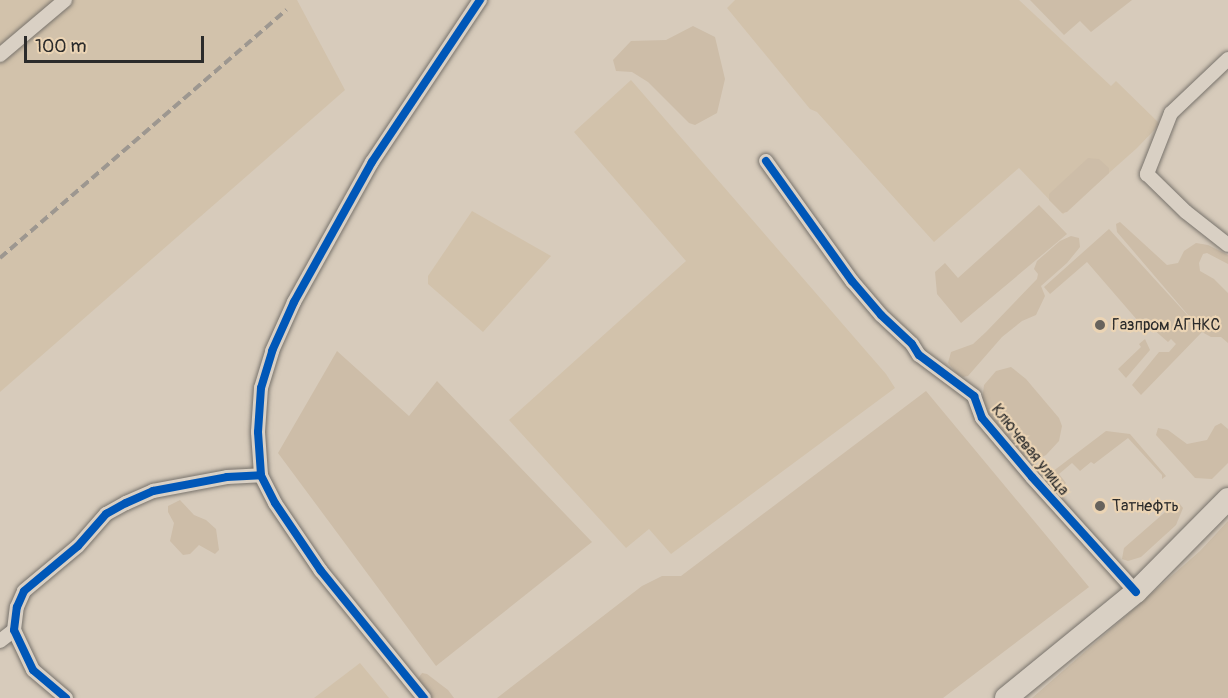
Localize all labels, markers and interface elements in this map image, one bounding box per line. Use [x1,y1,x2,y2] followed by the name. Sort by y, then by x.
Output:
[27,24,207,62] scale bar
[35,35,87,58] text: 100 m
[1112,315,1220,335] place label: Газпром АГНКС
[1093,318,1107,332] marker: Газпром АГНКС
[987,400,1073,500] street label: Ключевая улица
[1112,496,1179,516] place label: Татнефть
[1093,499,1107,513] marker: Татнефть

